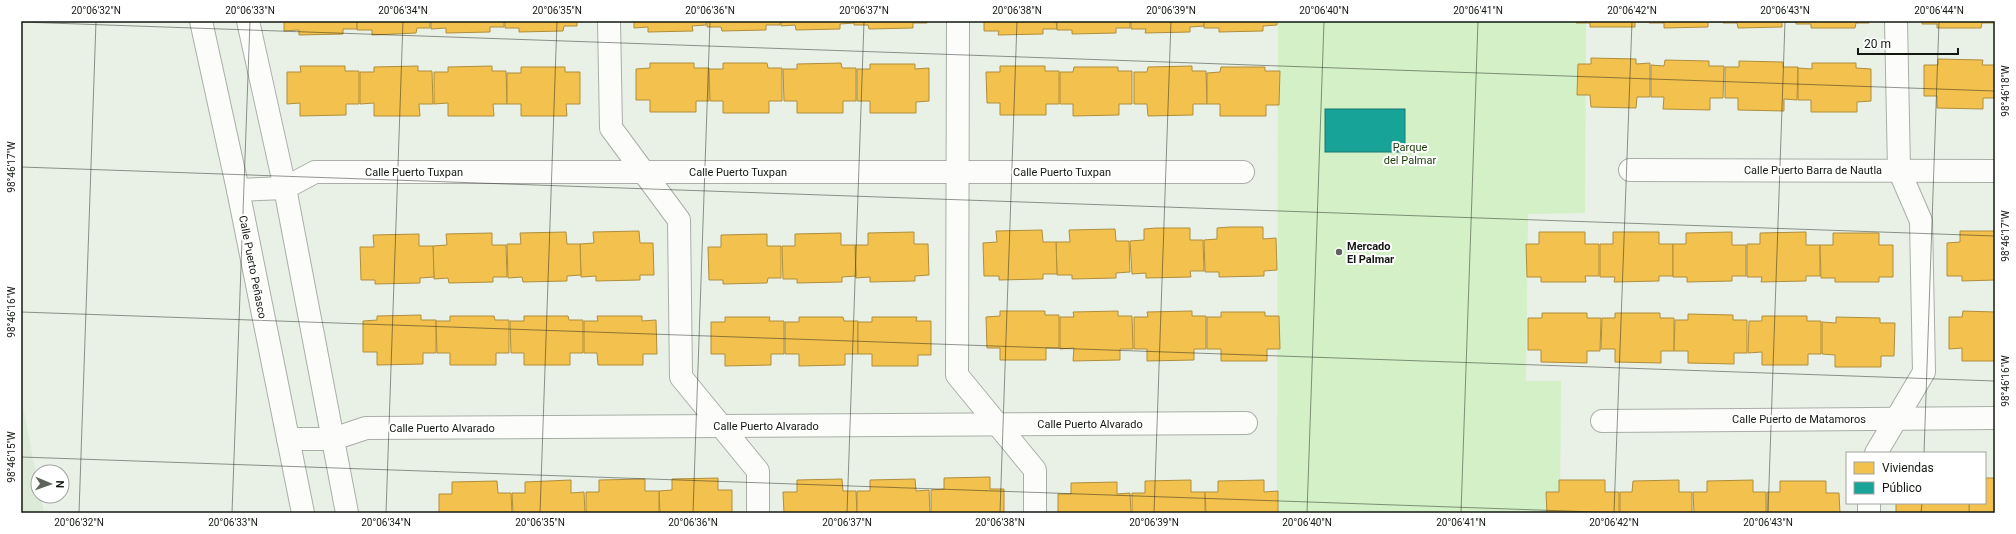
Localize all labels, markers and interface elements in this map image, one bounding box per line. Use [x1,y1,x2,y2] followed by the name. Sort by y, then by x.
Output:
[71,5,121,16] text: 20°06'32"N
[225,5,275,16] text: 20°06'33"N
[378,5,428,16] text: 20°06'34"N
[532,5,582,16] text: 20°06'35"N
[685,5,735,16] text: 20°06'36"N
[839,5,889,16] text: 20°06'37"N
[992,5,1042,16] text: 20°06'38"N
[1146,5,1196,16] text: 20°06'39"N
[1299,5,1349,16] text: 20°06'40"N
[1453,5,1503,16] text: 20°06'41"N
[1607,5,1657,16] text: 20°06'42"N
[1760,5,1810,16] text: 20°06'43"N
[1914,5,1964,16] text: 20°06'44"N
[1858,30,1958,56] scale bar
[1864,37,1891,51] text: 20 m
[2000,65,2011,117] text: 98°46'18"W
[6,141,17,193] text: 98°46'17"W
[1384,141,1436,167] park label: Parque del Palmar
[1744,164,1882,177] street label: Calle Puerto Barra de Nautla
[365,166,463,179] street label: Calle Puerto Tuxpan
[689,166,787,179] street label: Calle Puerto Tuxpan
[1013,166,1111,179] street label: Calle Puerto Tuxpan
[2000,210,2011,262] text: 98°46'17"W
[236,214,269,320] street label: Calle Puerto Peñasco
[1347,240,1394,266] place label: Mercado El Palmar
[1334,247,1344,257] marker: Mercado El Palmar
[6,286,17,338] text: 98°46'16"W
[2000,355,2011,407] text: 98°46'16"W
[1732,413,1866,426] street label: Calle Puerto de Matamoros
[1037,418,1143,431] street label: Calle Puerto Alvarado
[713,420,819,433] street label: Calle Puerto Alvarado
[389,422,495,435] street label: Calle Puerto Alvarado
[6,431,17,483] text: 98°46'15"W
[1846,452,1986,504] legend
[1882,461,1934,475] text: Viviendas
[30,464,70,504] north arrow
[53,480,66,489] text: N
[1882,481,1922,495] text: Público
[54,517,104,528] text: 20°06'32"N
[208,517,258,528] text: 20°06'33"N
[361,517,411,528] text: 20°06'34"N
[515,517,565,528] text: 20°06'35"N
[668,517,718,528] text: 20°06'36"N
[822,517,872,528] text: 20°06'37"N
[975,517,1025,528] text: 20°06'38"N
[1129,517,1179,528] text: 20°06'39"N
[1282,517,1332,528] text: 20°06'40"N
[1436,517,1486,528] text: 20°06'41"N
[1589,517,1639,528] text: 20°06'42"N
[1743,517,1793,528] text: 20°06'43"N

